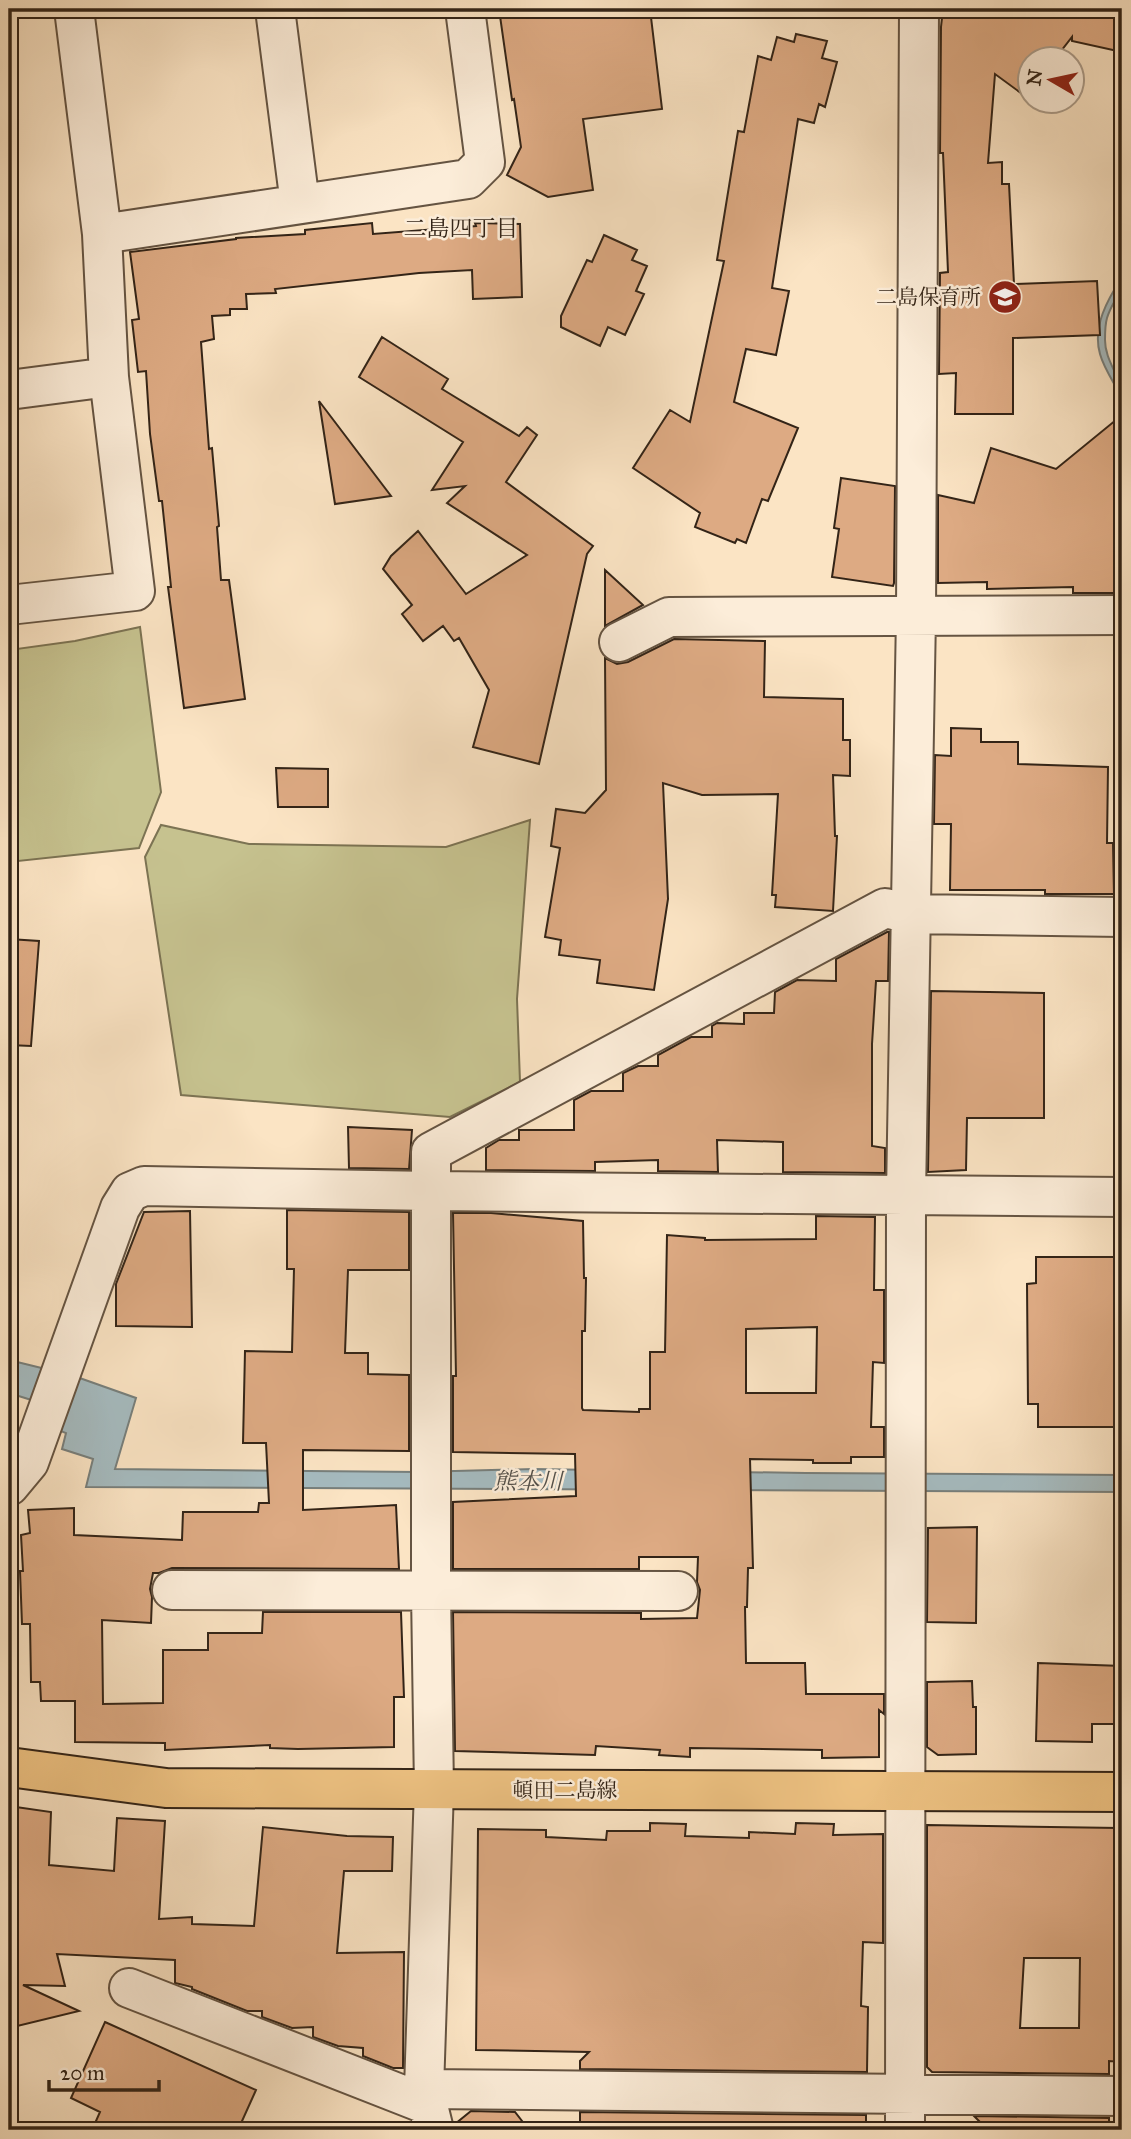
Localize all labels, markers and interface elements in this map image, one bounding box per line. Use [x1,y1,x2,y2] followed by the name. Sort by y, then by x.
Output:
[1016,46,1086,116] north arrow
[1022,68,1047,87] text: N
[404,214,519,242] district label: 二島四丁目
[986,278,1024,316] school or university icon: 二島保育所
[876,284,981,310] place label: 二島保育所
[494,1467,566,1495] water label: 熊本川
[513,1777,618,1803] street label: 頓田二島線
[49,2048,159,2092] scale bar
[60,2060,105,2086] text: 20 m

